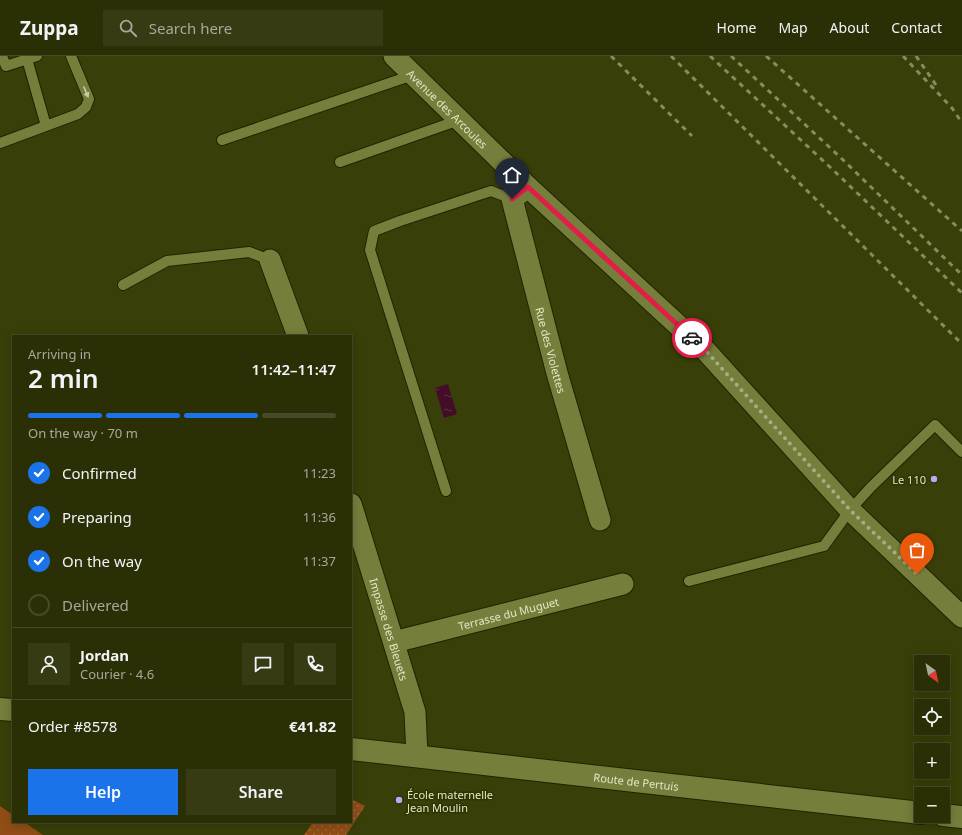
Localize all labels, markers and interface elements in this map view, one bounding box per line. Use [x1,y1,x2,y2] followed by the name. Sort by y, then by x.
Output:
[103,10,383,46] search box
[20,15,79,41] text: Zuppa
[117,17,139,39] icon: search
[149,18,232,38] text: Search here
[717,18,756,37] text: Home
[778,18,808,37] text: Map
[830,18,869,37] text: About
[891,18,942,37] text: Contact
[404,66,491,151] street label: Avenue des Arcoules
[83,86,89,97] one-way arrow
[495,158,529,199] pin
[501,164,523,186] icon: home
[533,305,570,395] street label: Rue des Violettes
[672,318,712,358] courier
[681,327,703,349] icon: car
[28,345,91,363] text: Arriving in
[252,359,336,379] text: 11:42–11:47
[28,360,99,396] text: 2 min
[28,424,138,442] text: On the way · 70 m
[28,462,50,484] icon: check
[62,463,137,483] text: Confirmed
[303,464,336,482] text: 11:23
[892,472,926,487] place label: Le 110
[929,474,939,484] marker: Le 110
[28,506,50,528] icon: check
[62,507,132,527] text: Preparing
[303,508,336,526] text: 11:36
[900,533,934,574] pin
[906,539,928,561] icon: bag
[28,550,50,572] icon: check
[62,551,142,571] text: On the way
[303,552,336,570] text: 11:37
[367,576,412,682] street label: Impasse des Bleuets
[456,593,560,633] street label: Terrasse du Muguet
[62,595,129,615] text: Delivered
[28,643,70,685] button: person
[242,643,284,685] button: chat
[294,643,336,685] button: phone
[80,645,129,665] text: Jordan
[914,655,950,691] north arrow
[914,655,950,823] map controls
[80,665,154,683] text: Courier · 4.6
[914,699,950,735] button: locate
[28,716,117,736] text: Order #8578
[289,716,336,736] text: €41.82
[914,743,950,779] button: +
[28,769,178,815] button: Help
[186,769,336,815] button: Share
[593,769,680,793] street label: Route de Pertuis
[406,787,493,815] place label: École maternelle Jean Moulin
[914,787,950,823] button: −
[394,795,404,805] marker: École maternelle Jean Moulin

